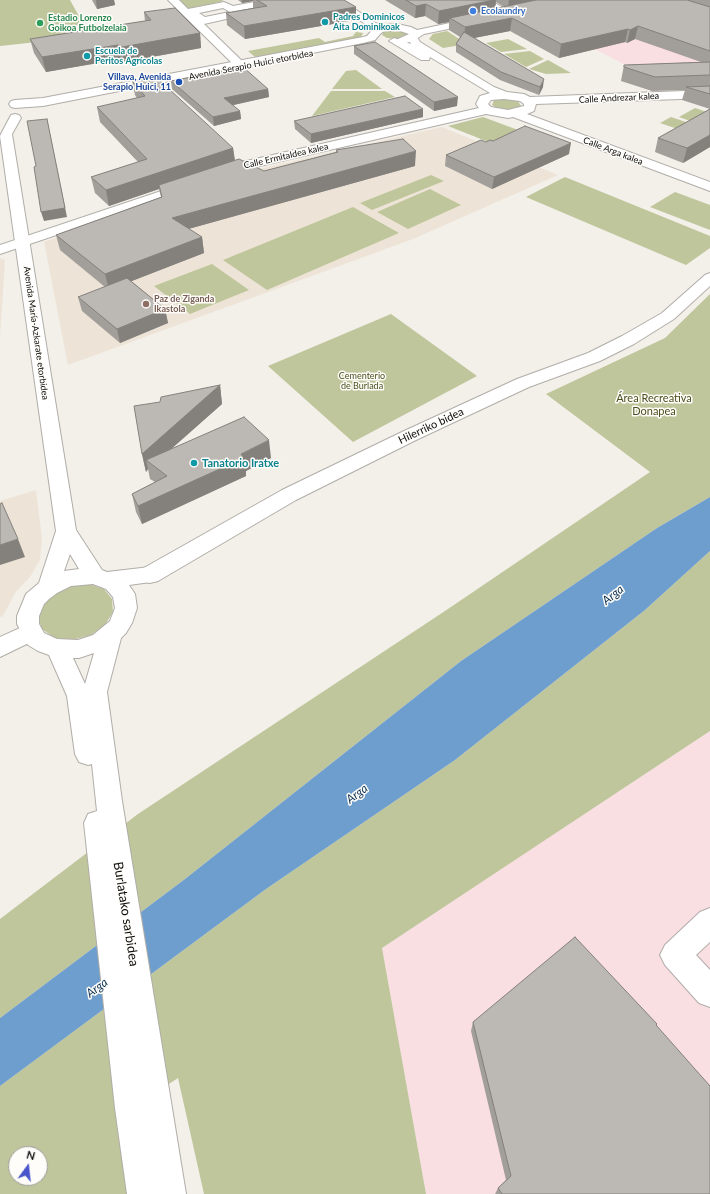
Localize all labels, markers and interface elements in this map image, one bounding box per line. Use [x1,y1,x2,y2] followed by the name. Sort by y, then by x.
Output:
[468,6,478,16] marker: Ecolaundry
[481,6,526,16] place label: Ecolaundry
[333,12,405,33] place label: Padres Dominicos Aita Dominikoak
[48,13,127,34] place label: Estadio Lorenzo Goikoa Futbolzelaia
[320,17,330,27] marker: Padres Dominicos Aita Dominikoak
[35,18,45,28] marker: Estadio Lorenzo Goikoa Futbolzelaia
[95,46,162,67] place label: Escuela de Peritos Agrícolas
[188,48,314,82] street label: Avenida Serapio Huici etorbidea
[82,51,92,61] marker: Escuela de Peritos Agrícolas
[103,72,171,93] place label: Villava, Avenida Serapio Huici, 11
[174,77,184,87] marker: Villava, Avenida Serapio Huici, 11
[579,91,659,105] street label: Calle Andrezar kalea
[582,135,644,167] street label: Calle Arga kalea
[243,141,329,171] street label: Calle Ermitaldea kalea
[21,266,51,400] street label: Avenida María-Azkarate etorbidea
[154,294,214,315] place label: Paz de Ziganda Ikastola
[141,299,151,309] marker: Paz de Ziganda Ikastola
[339,371,385,392] park label: Cementerio de Burlada
[616,391,692,417] park label: Área Recreativa Donapea
[396,405,466,447] street label: Hilerriko bidea
[202,456,279,470] place label: Tanatorio Iratxe
[189,458,199,468] marker: Tanatorio Iratxe
[599,582,627,608] water label: Arga
[343,781,371,807] water label: Arga
[110,861,142,967] street label: Burlatako sarbidea
[83,975,111,1001] water label: Arga
[8,1146,48,1186] north arrow
[25,1148,37,1162] text: N

